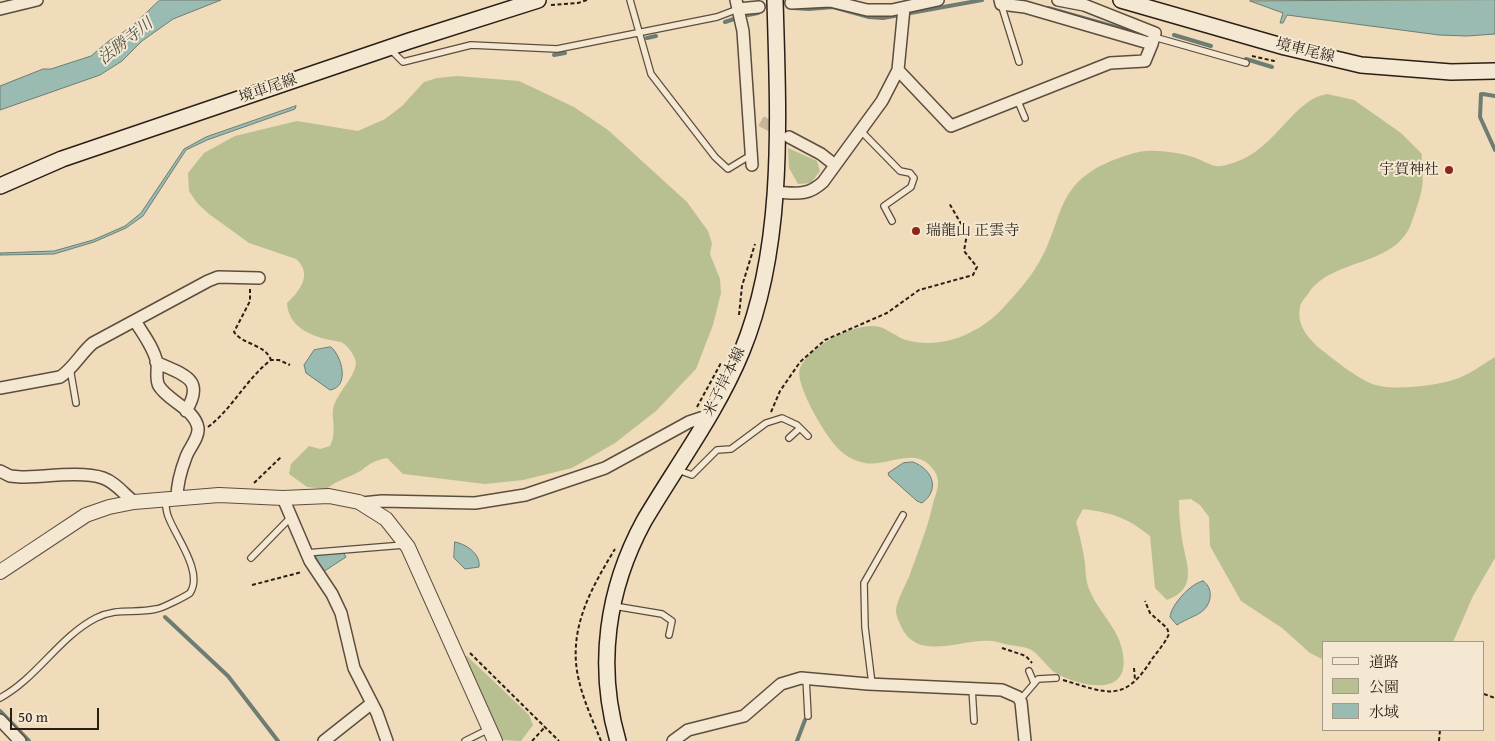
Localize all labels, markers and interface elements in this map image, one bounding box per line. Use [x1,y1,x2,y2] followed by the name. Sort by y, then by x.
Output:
[95,15,157,69] water label: 法勝寺川
[1274,35,1336,67] street label: 境車尾線
[237,71,299,107] street label: 境車尾線
[1379,161,1439,179] place label: 宇賀神社
[1443,164,1455,176] marker: 宇賀神社
[926,222,1019,240] place label: 瑞龍山 正雲寺
[910,225,922,237] marker: 瑞龍山 正雲寺
[700,344,750,420] street label: 米子岸本線
[1322,641,1485,731] legend
[1369,651,1399,672] text: 道路
[1369,676,1399,697] text: 公園
[12,698,101,730] scale bar
[1369,701,1399,722] text: 水域
[18,706,48,727] text: 50 m

